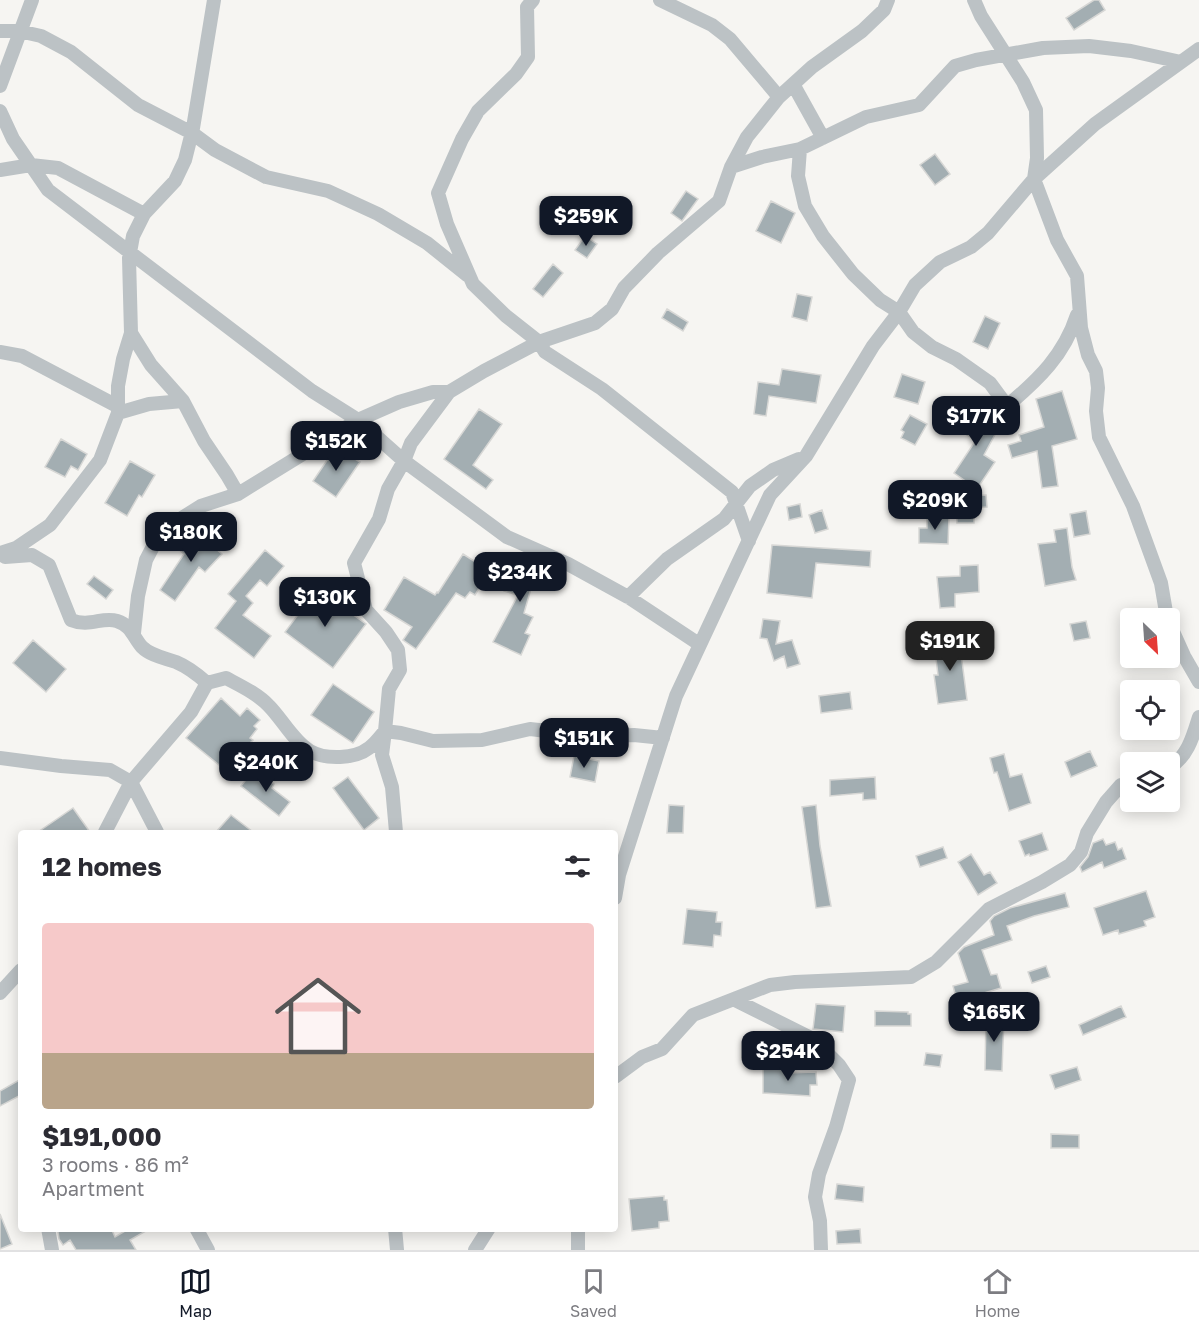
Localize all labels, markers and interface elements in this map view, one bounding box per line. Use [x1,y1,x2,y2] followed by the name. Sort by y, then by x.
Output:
[544,196,628,247] pin: $259K
[554,203,619,227] text: $259K
[934,396,1018,447] pin: $177K
[946,403,1006,427] text: $177K
[294,421,378,472] pin: $152K
[305,428,367,452] text: $152K
[893,480,977,531] pin: $209K
[902,487,968,511] text: $209K
[149,512,233,563] pin: $180K
[159,519,223,543] text: $180K
[478,552,562,603] pin: $234K
[488,559,552,583] text: $234K
[283,577,367,628] pin: $130K
[293,584,357,608] text: $130K
[1120,608,1180,668] north arrow
[1120,608,1180,812] map controls
[908,621,992,672] pin: $191K
[919,628,981,652] text: $191K
[1120,680,1180,740] button: locate
[542,718,626,769] pin: $151K
[554,725,614,749] text: $151K
[224,742,308,793] pin: $240K
[233,749,299,773] text: $240K
[1120,752,1180,812] button: layers
[561,850,594,883] icon: filters
[42,851,162,882] text: 12 homes
[264,962,372,1070] icon: home
[952,992,1036,1043] pin: $165K
[962,999,1026,1023] text: $165K
[746,1031,830,1082] pin: $254K
[756,1038,820,1062] text: $254K
[42,1121,162,1152] text: $191,000
[42,1152,189,1176] text: 3 rooms · 86 m²
[42,1176,145,1200] text: Apartment
[179,1265,212,1321] tab: Map
[570,1265,617,1321] tab: Saved
[975,1265,1020,1321] tab: Home

